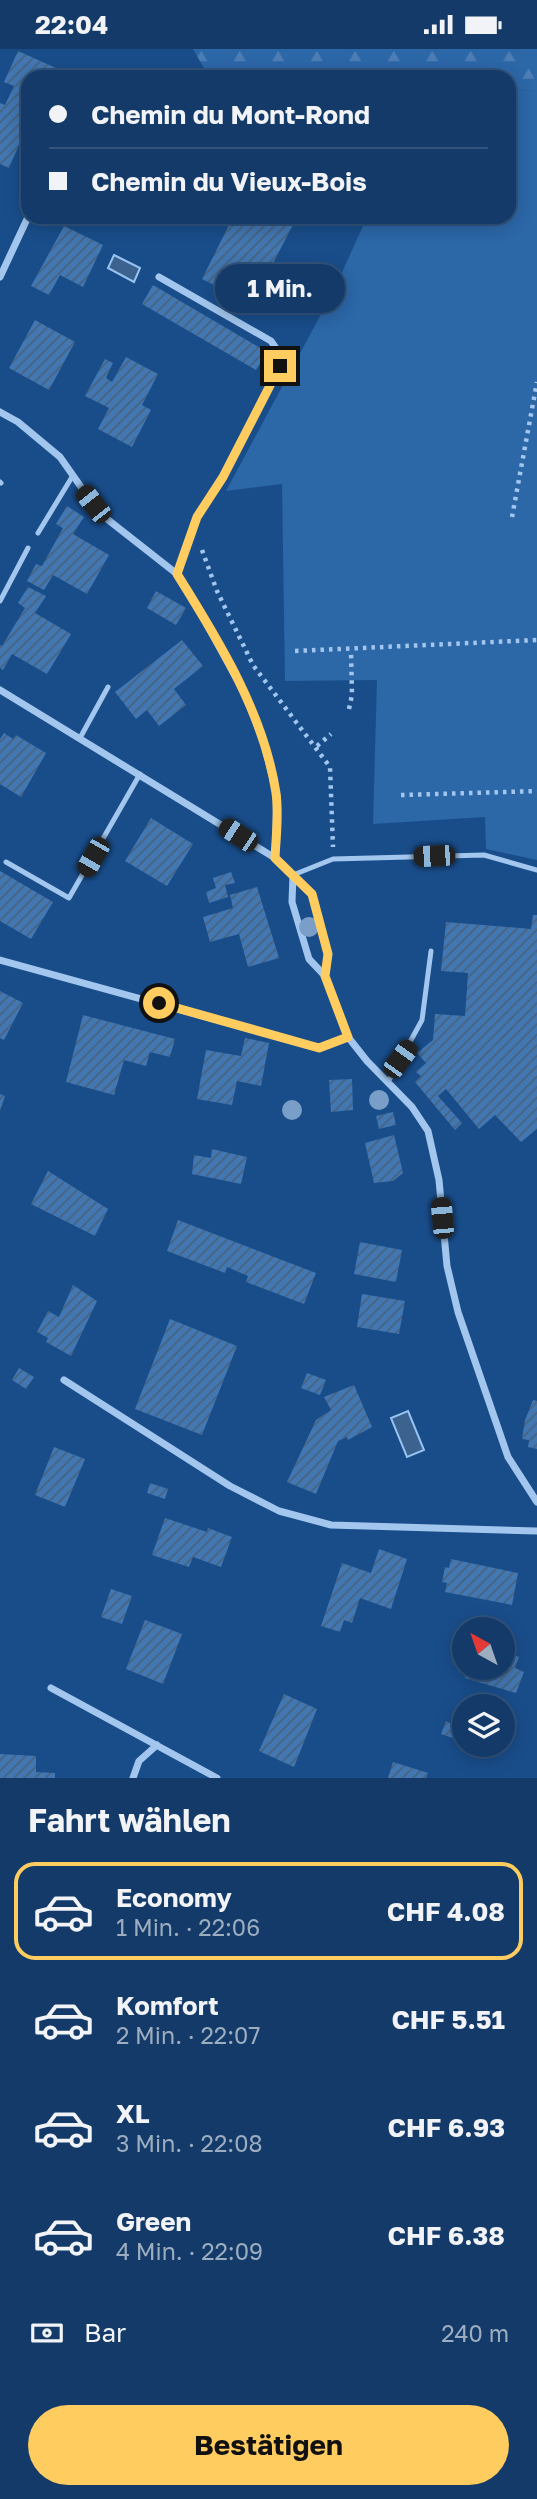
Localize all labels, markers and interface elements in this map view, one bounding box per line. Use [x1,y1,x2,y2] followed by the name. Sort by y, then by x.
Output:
[35,9,108,40] text: 22:04
[91,99,370,130] text: Chemin du Mont-Rond
[91,166,367,197] text: Chemin du Vieux-Bois
[215,265,345,313] callout: 1 Min.
[247,274,313,302] text: 1 Min.
[264,350,296,382] route end
[72,481,115,527] car
[215,815,262,855] car
[74,834,113,880] car
[413,845,456,867] car
[143,987,175,1019] route start
[380,1036,421,1082] car
[430,1196,455,1240] car
[452,1617,514,1680] north arrow
[452,1617,515,1757] map controls
[452,1694,515,1757] button: layers
[28,1801,231,1839] text: Fahrt wählen
[32,1880,95,1943] icon: car
[116,1882,232,1913] text: Economy
[387,1896,505,1927] text: CHF 4.08
[116,1913,260,1941] text: 1 Min. · 22:06
[32,1988,95,2051] icon: car
[116,1990,219,2021] text: Komfort
[391,2004,505,2035] text: CHF 5.51
[116,2021,261,2049] text: 2 Min. · 22:07
[32,2096,95,2159] icon: car
[116,2098,150,2129] text: XL
[388,2112,505,2143] text: CHF 6.93
[116,2129,262,2157] text: 3 Min. · 22:08
[32,2204,95,2267] icon: car
[116,2206,191,2237] text: Green
[387,2220,505,2251] text: CHF 6.38
[116,2237,263,2265] text: 4 Min. · 22:09
[28,2314,66,2352] icon: cash
[84,2317,126,2348] text: Bar
[441,2319,509,2347] text: 240 m
[28,2405,509,2485] button: Bestätigen

